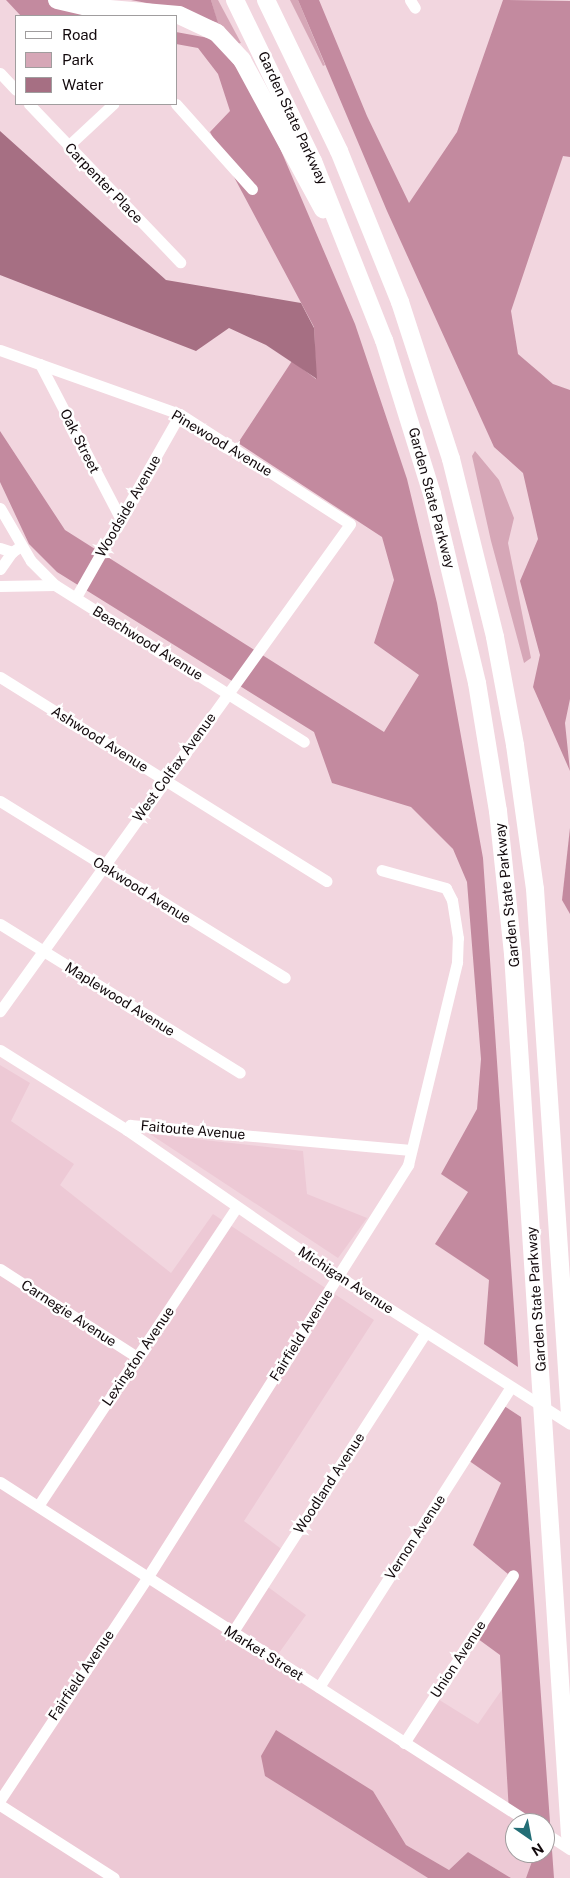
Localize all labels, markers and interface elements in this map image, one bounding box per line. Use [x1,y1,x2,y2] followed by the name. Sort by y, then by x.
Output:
[15,15,178,105] legend
[62,26,98,43] text: Road
[255,49,331,187] street label: Garden State Parkway
[62,51,94,68] text: Park
[62,76,104,93] text: Water
[61,139,147,227] street label: Carpenter Place
[57,406,103,476] street label: Oak Street
[168,406,276,480] street label: Pinewood Avenue
[405,426,459,570] street label: Garden State Parkway
[92,452,164,560] street label: Woodside Avenue
[90,602,206,684] street label: Beachwood Avenue
[48,702,152,776] street label: Ashwood Avenue
[129,709,219,825] street label: West Colfax Avenue
[491,822,523,968] street label: Garden State Parkway
[90,853,194,927] street label: Oakwood Avenue
[62,958,178,1040] street label: Maplewood Avenue
[140,1117,246,1143] street label: Faitoute Avenue
[523,1226,549,1372] street label: Garden State Parkway
[295,1243,397,1317] street label: Michigan Avenue
[18,1276,120,1350] street label: Carnegie Avenue
[266,1286,336,1384] street label: Fairfield Avenue
[99,1303,177,1409] street label: Lexington Avenue
[290,1429,368,1537] street label: Woodland Avenue
[381,1491,449,1583] street label: Vernon Avenue
[427,1617,489,1701] street label: Union Avenue
[221,1622,307,1684] street label: Market Street
[45,1627,117,1723] street label: Fairfield Avenue
[505,1813,555,1863] north arrow
[529,1840,547,1859] text: N

